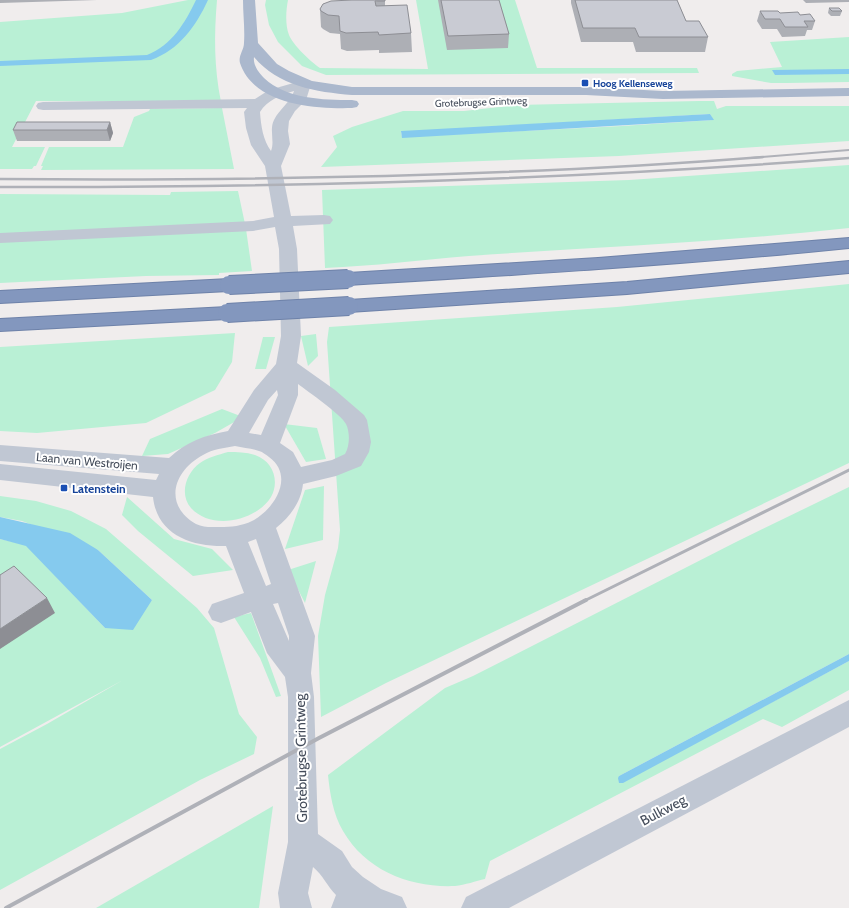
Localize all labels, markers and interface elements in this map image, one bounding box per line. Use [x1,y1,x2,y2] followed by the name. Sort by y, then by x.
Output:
[593,77,673,90] place label: Hoog Kellenseweg
[580,78,590,88] marker: Hoog Kellenseweg
[435,94,528,110] street label: Grotebrugse Grintweg
[35,449,139,473] street label: Laan van Westroijen
[72,481,126,496] place label: Latenstein
[59,483,69,493] marker: Latenstein
[291,692,311,823] street label: Grotebrugse Grintweg
[637,790,690,830] street label: Bulkweg

